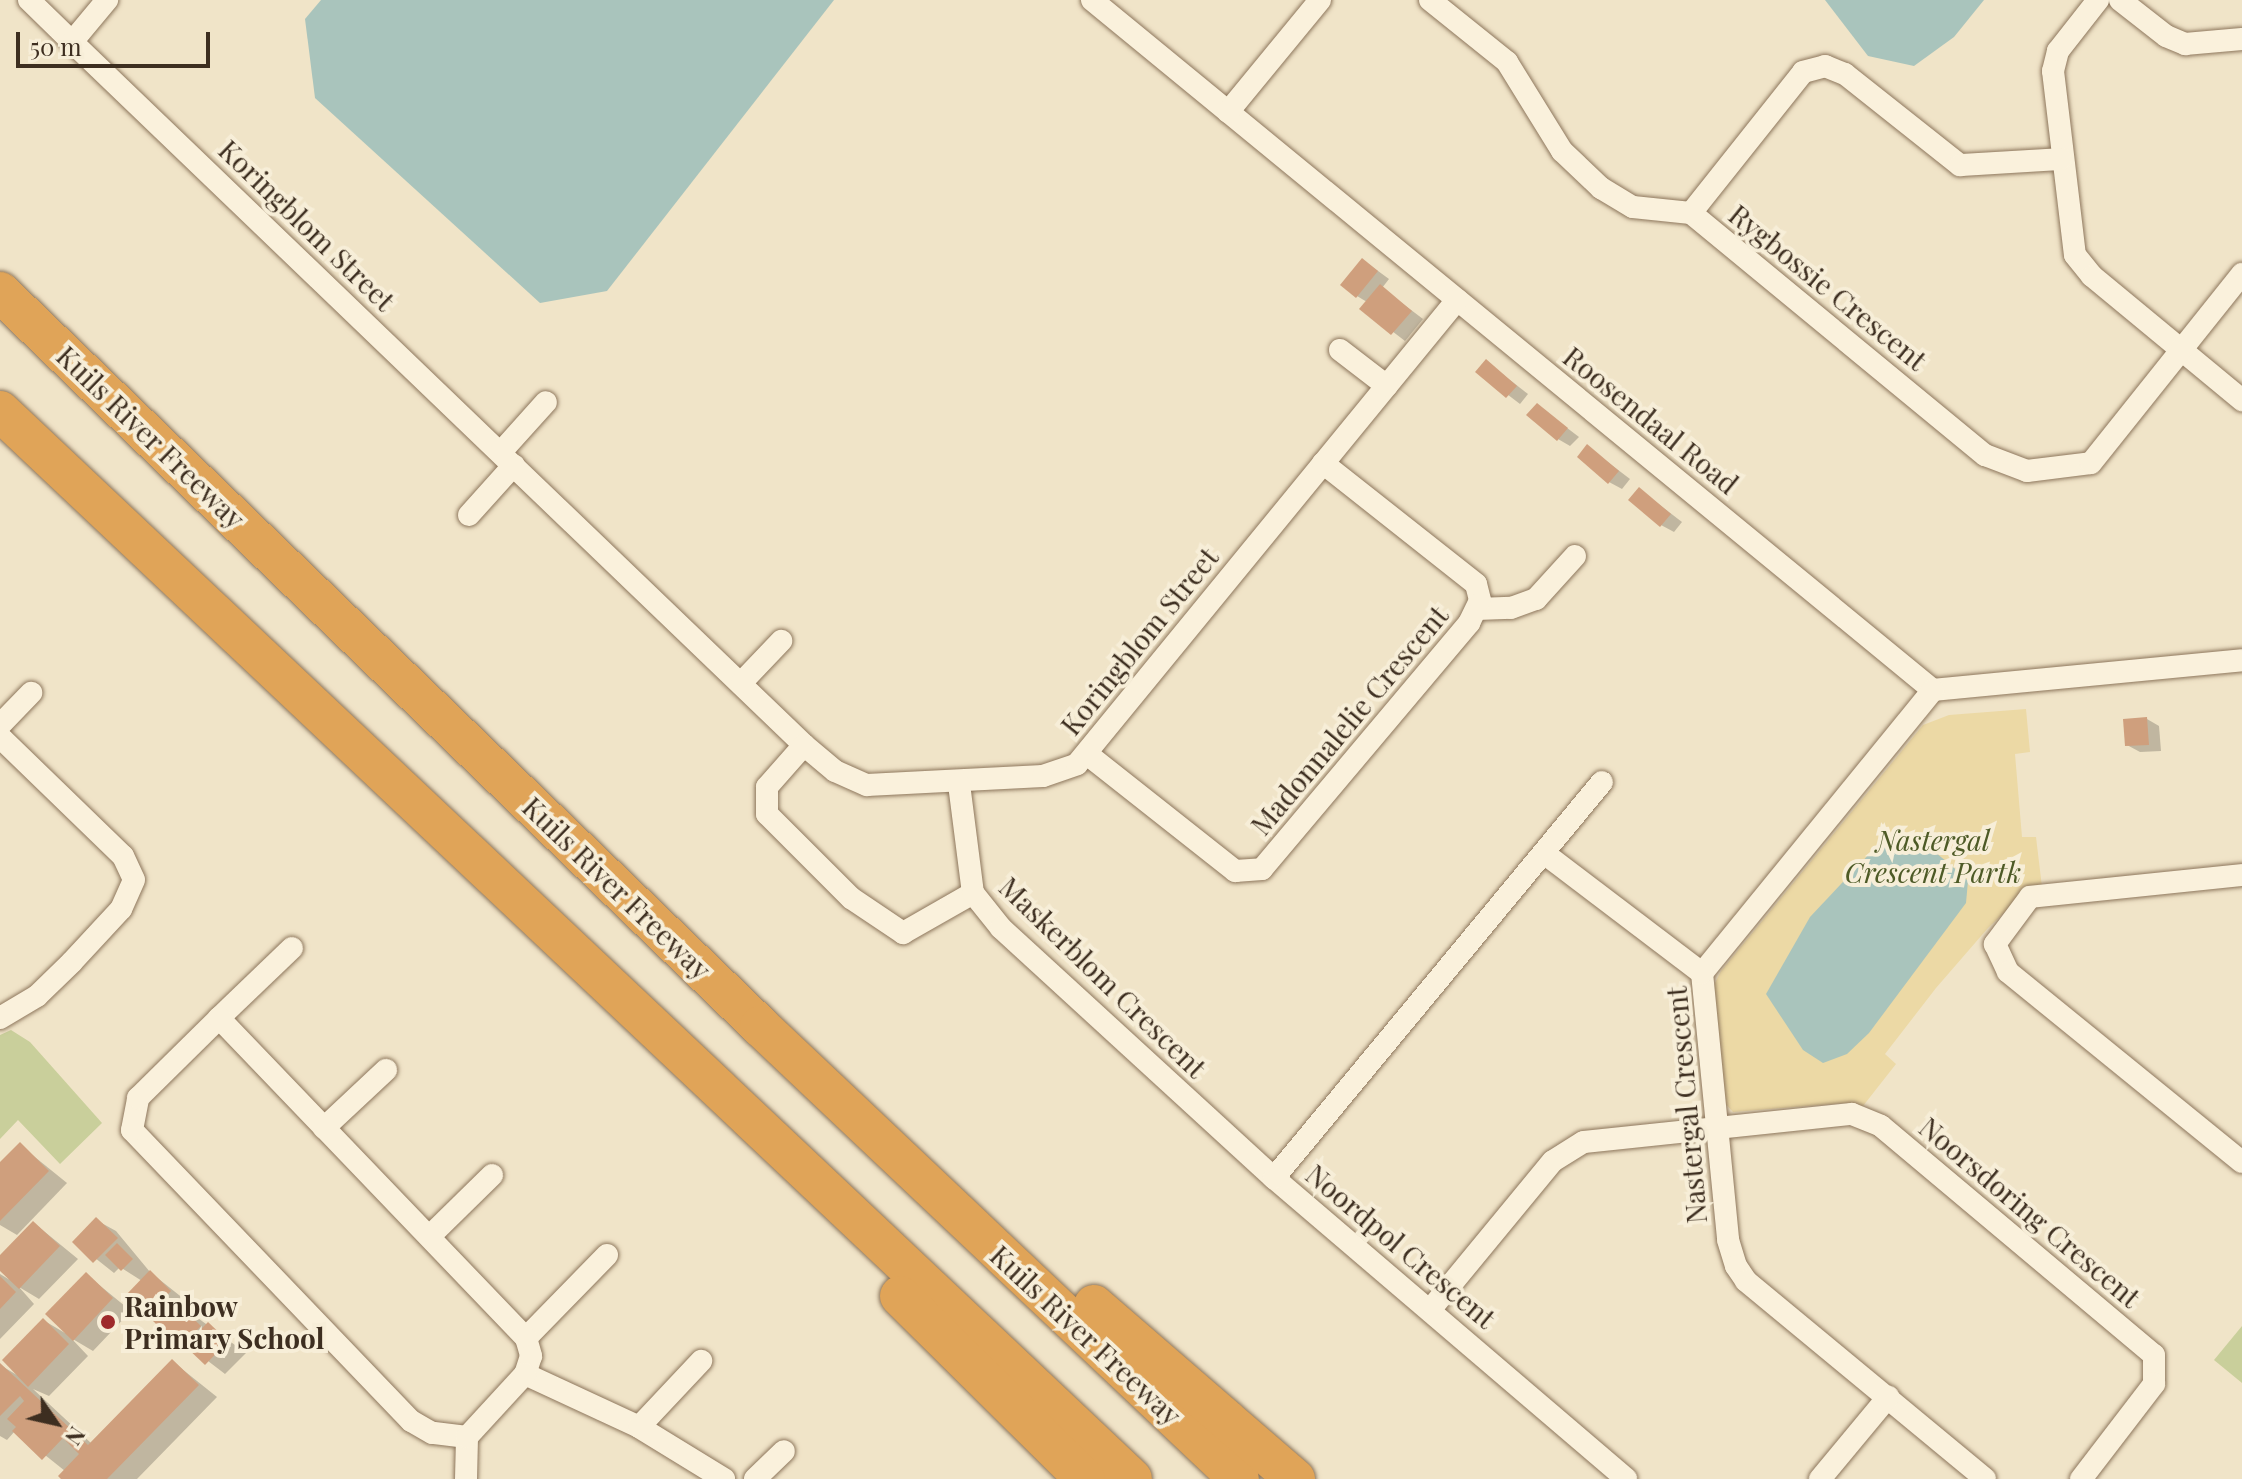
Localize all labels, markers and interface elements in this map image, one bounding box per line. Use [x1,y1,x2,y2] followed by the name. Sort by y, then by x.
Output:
[20,16,214,66] scale bar
[30,30,82,62] text: 50 m
[212,133,402,317] street label: Koringblom Street
[1723,197,1933,377] street label: Rygbossie Crescent
[50,338,252,536] street label: Kuils River Freeway
[1557,339,1745,501] street label: Roosendaal Road
[1053,541,1225,741] street label: Koringblom Street
[1243,599,1455,841] street label: Madonnalelie Crescent
[516,789,718,987] street label: Kuils River Freeway
[1845,823,2021,889] park label: Nastergal Crescent Partk
[993,870,1213,1084] street label: Maskerblom Crescent
[1659,985,1713,1225] street label: Nastergal Crescent
[1913,1110,2147,1314] street label: Noorsdoring Crescent
[1300,1157,1502,1335] street label: Noordpol Crescent
[983,1238,1189,1432] street label: Kuils River Freeway
[124,1289,325,1355] place label: Rainbow Primary School
[99,1313,117,1331] marker: Rainbow Primary School
[16,1383,96,1463] north arrow
[59,1421,93,1451] text: N

